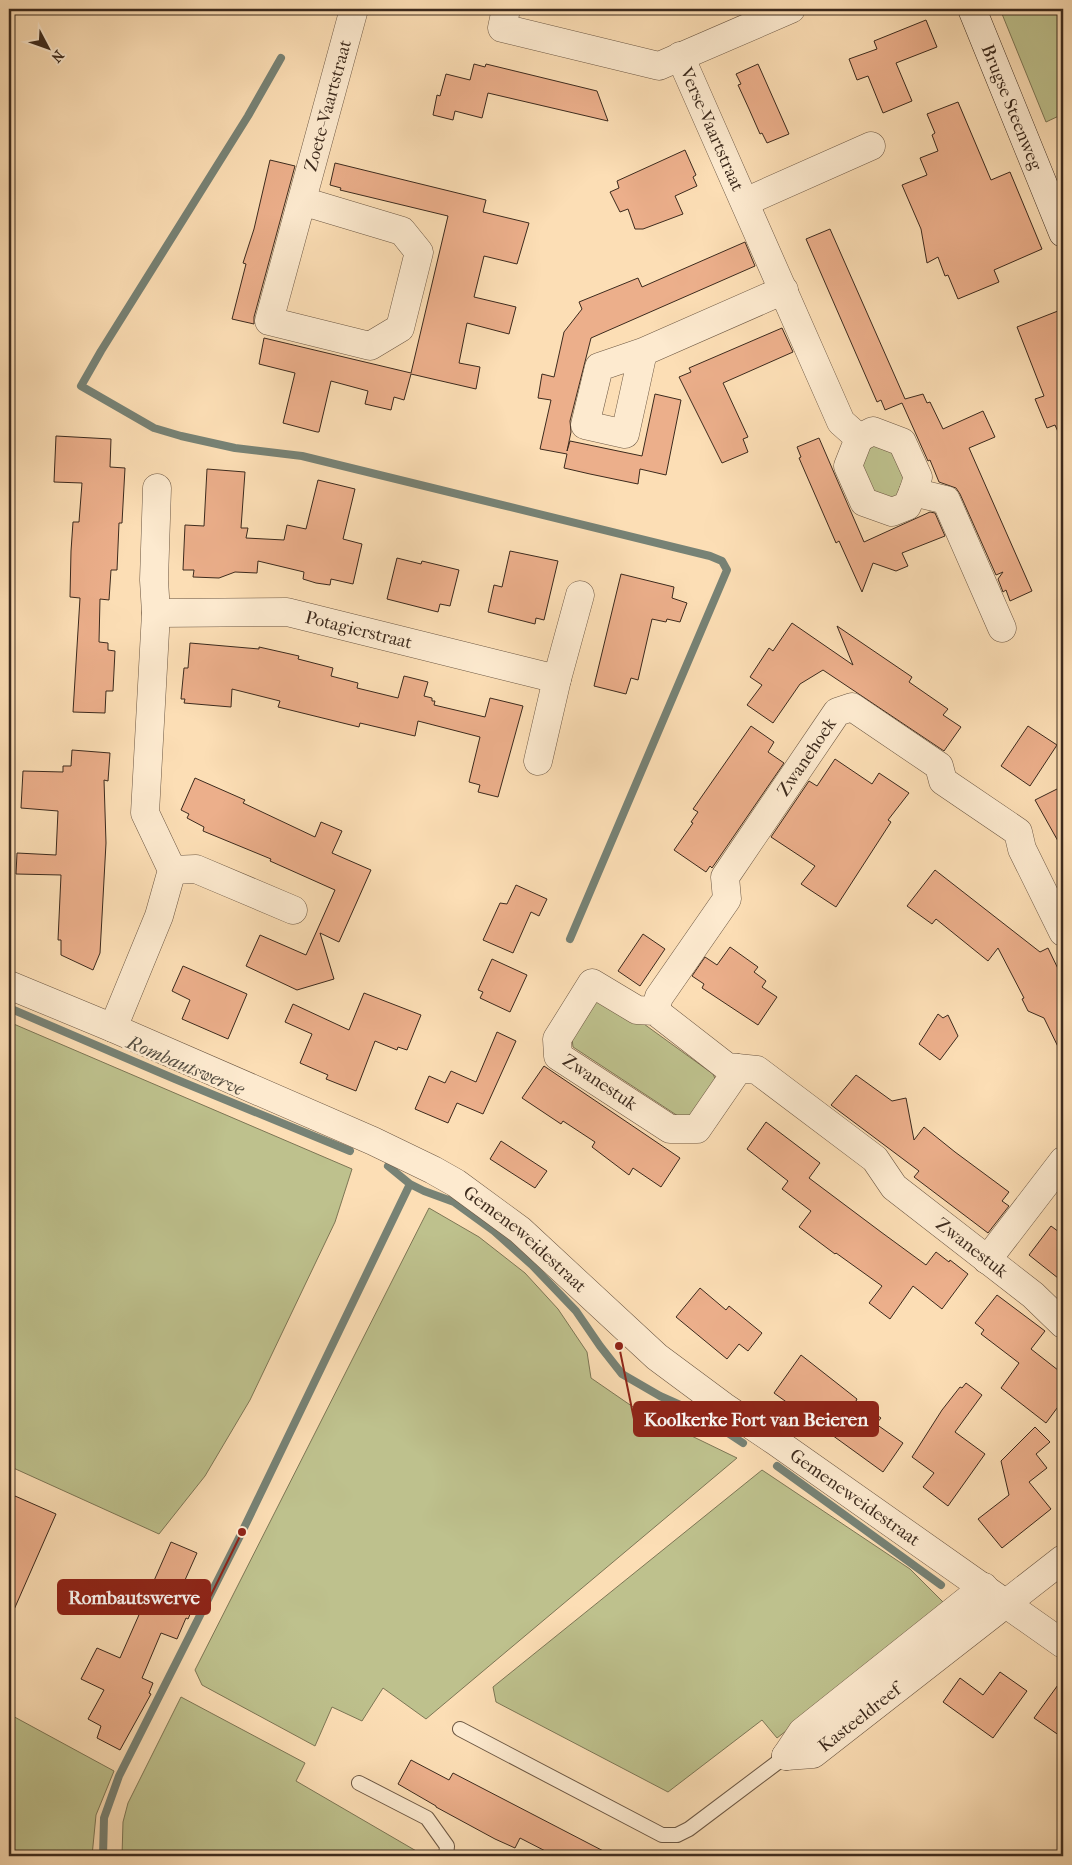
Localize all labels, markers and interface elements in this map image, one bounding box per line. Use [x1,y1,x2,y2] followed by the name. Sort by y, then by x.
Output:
[22,22,72,72] north arrow
[300,37,356,174] street label: Zoete-Vaartstraat
[977,41,1047,174] street label: Brugse Steenweg
[47,47,67,66] text: N
[675,64,748,195] street label: Verse-Vaartstraat
[303,607,415,654] street label: Potagierstraat
[773,714,841,800] street label: Zwanehoek
[122,1031,249,1101] water label: Rombautswerve
[559,1050,641,1115] street label: Zwanestuk
[459,1182,591,1297] street label: Gemeneweidestraat
[932,1214,1012,1283] street label: Zwanestuk
[634,1402,878,1436] callout: Koolkerke Fort van Beieren
[644,1409,869,1431] text: Koolkerke Fort van Beieren
[786,1445,924,1551] street label: Gemeneweidestraat
[58,1580,210,1614] callout: Rombautswerve
[68,1587,200,1609] text: Rombautswerve
[814,1677,908,1757] street label: Kasteeldreef

